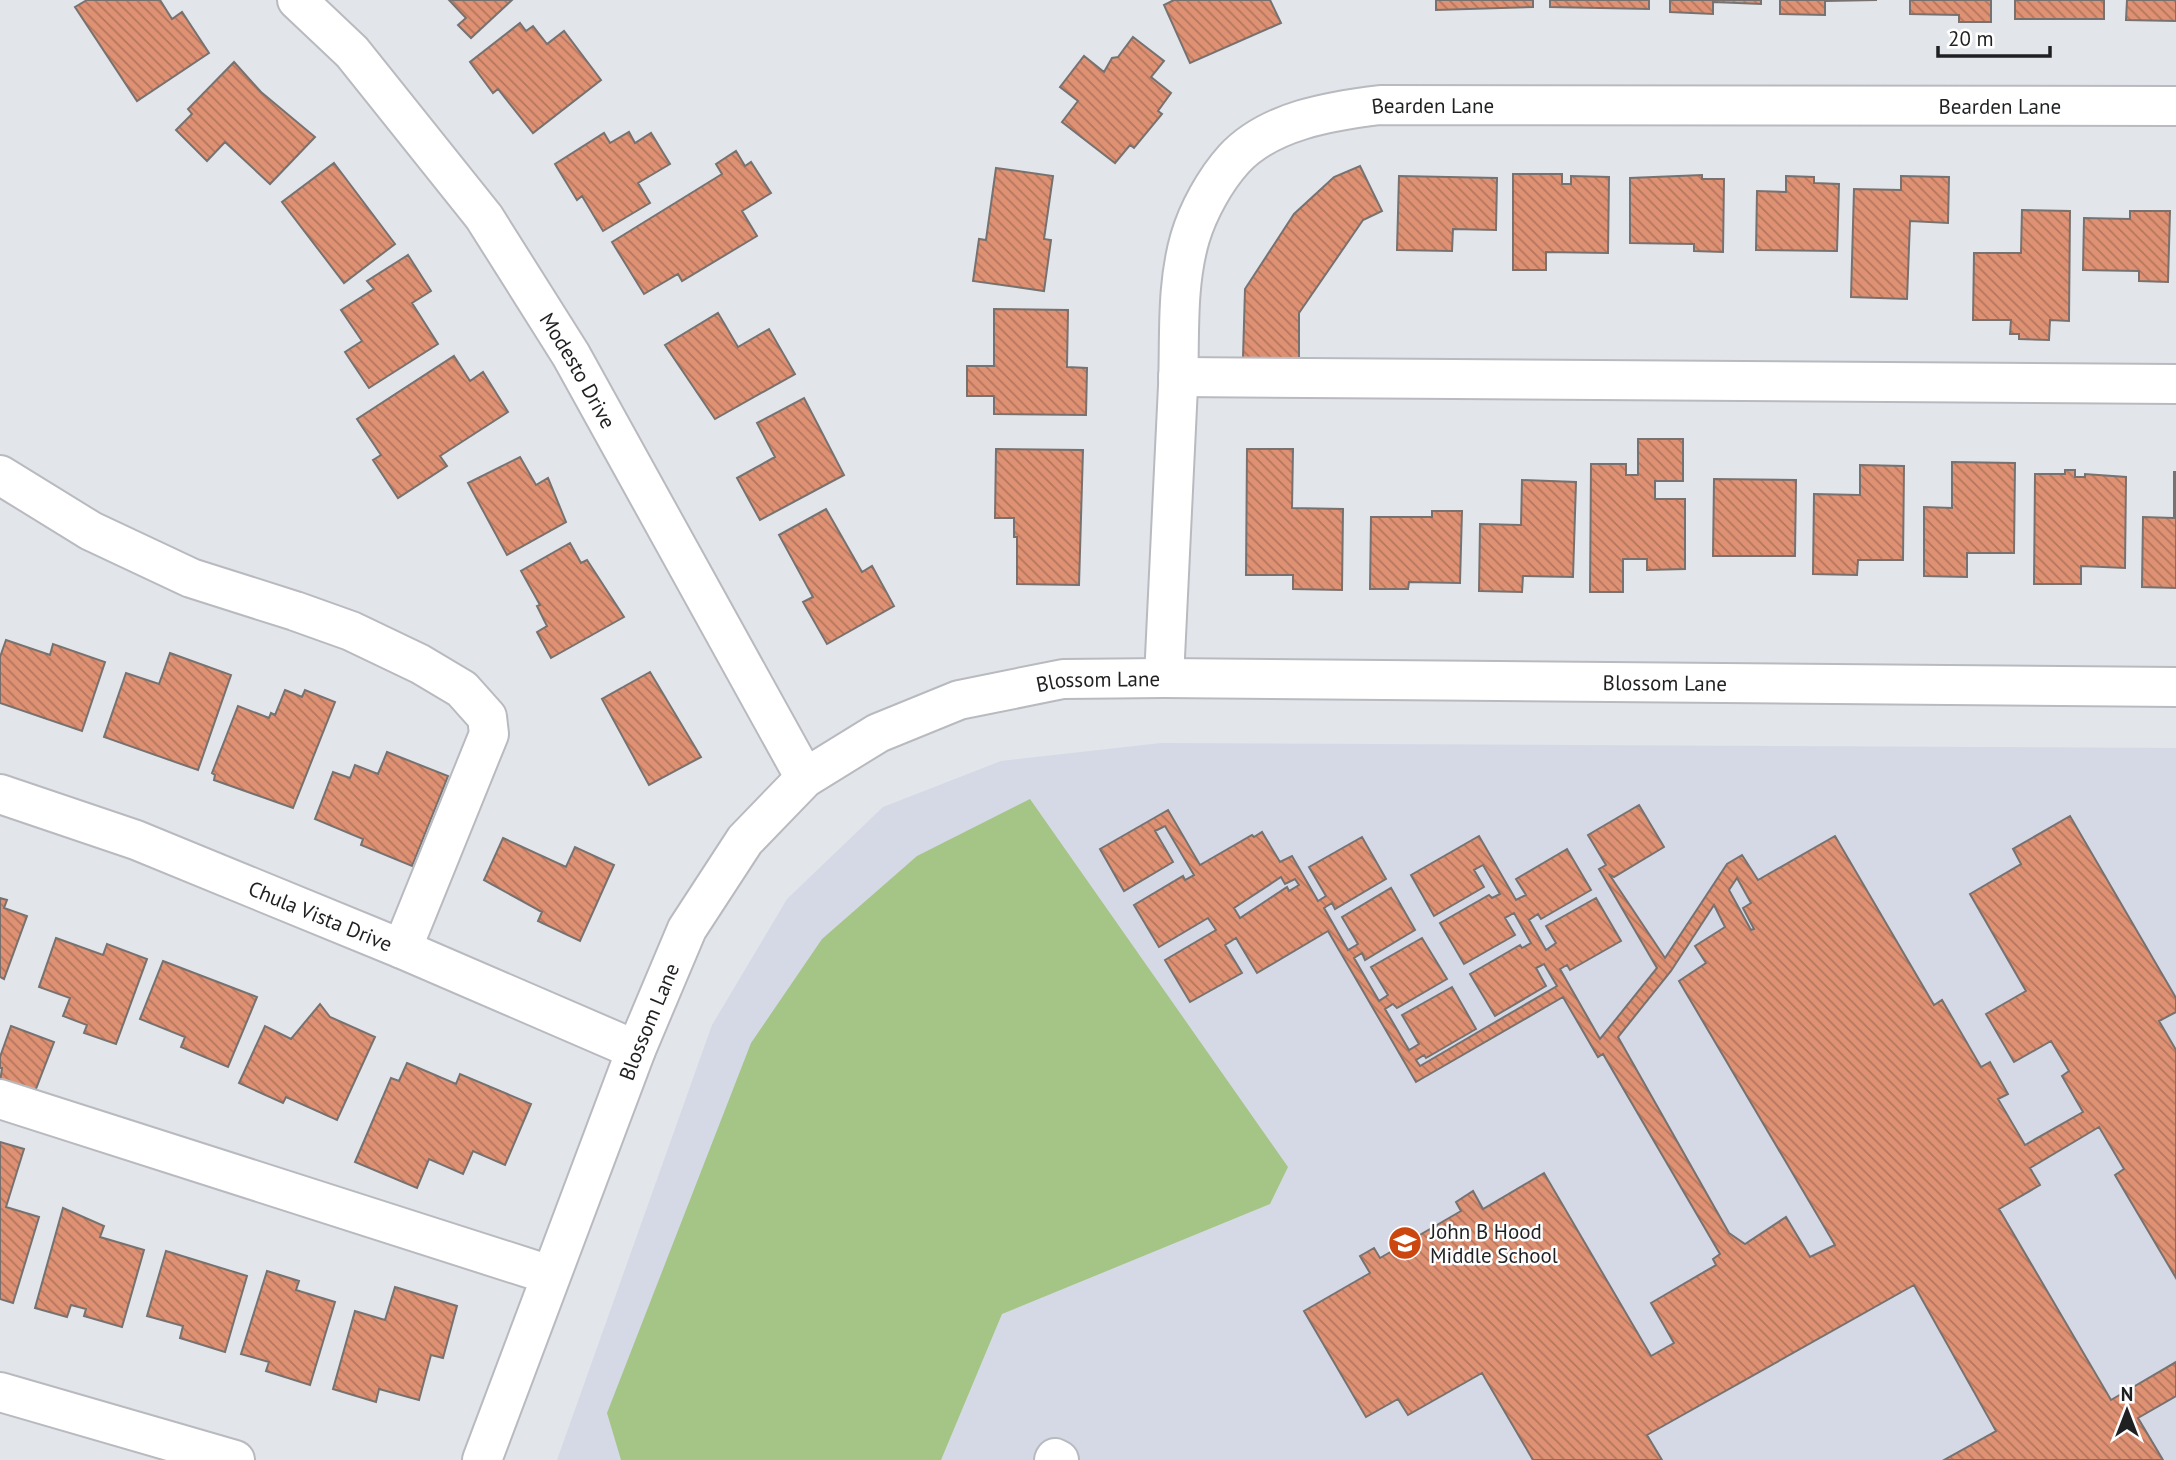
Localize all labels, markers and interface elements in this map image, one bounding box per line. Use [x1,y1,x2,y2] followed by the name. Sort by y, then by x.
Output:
[1938,14,2050,58] scale bar
[1948,25,1994,52] text: 20 m
[1370,91,1494,119] street label: Bearden Lane
[1938,92,2061,119] street label: Bearden Lane
[534,307,622,433] street label: Modesto Drive
[1034,665,1160,698] street label: Blossom Lane
[1603,668,1727,697] street label: Blossom Lane
[245,874,396,957] street label: Chula Vista Drive
[612,959,685,1084] street label: Blossom Lane
[1429,1218,1558,1269] place label: John B Hood Middle School
[1386,1224,1424,1262] school or university icon: John B Hood Middle School
[2092,1376,2162,1446] north arrow
[2121,1382,2133,1406] text: N

